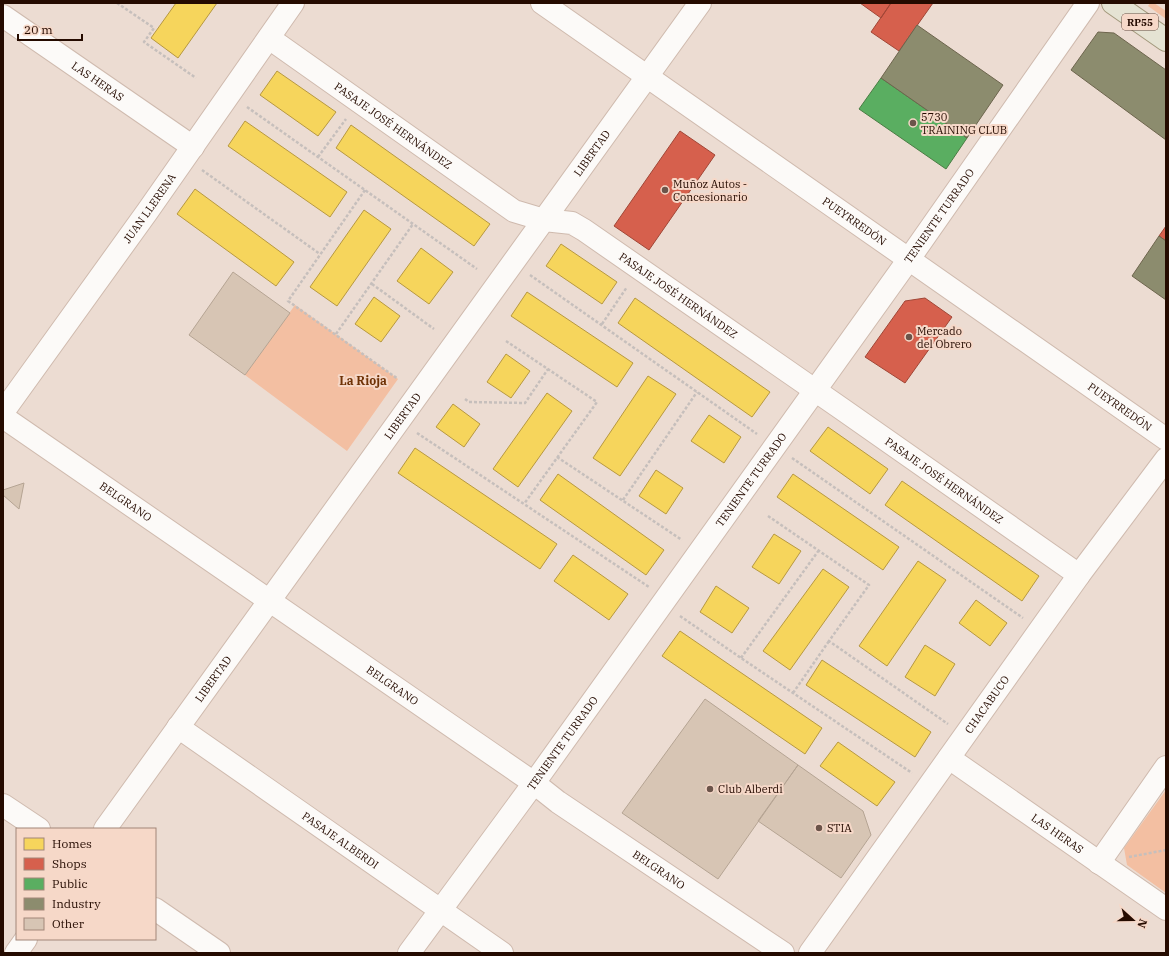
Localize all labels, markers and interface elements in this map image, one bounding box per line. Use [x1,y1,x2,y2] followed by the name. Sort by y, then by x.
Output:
[1122,14,1158,30] road number: RP55
[18,16,82,42] scale bar
[24,22,53,37] text: 20 m
[69,58,127,104] street label: LAS HERAS
[331,79,455,172] street label: PASAJE JOSÉ HERNÁNDEZ
[921,110,1007,137] place label: 5730 TRAINING CLUB
[908,118,918,128] marker: 5730 TRAINING CLUB
[570,127,613,179] street label: LIBERTAD
[901,166,977,266] street label: TENIENTE TURRADO
[120,170,179,246] street label: JUAN LLERENA
[673,177,747,204] place label: Muñoz Autos - Concesionario
[660,185,670,195] marker: Muñoz Autos - Concesionario
[820,194,889,249] street label: PUEYRREDÓN
[616,249,740,341] street label: PASAJE JOSÉ HERNÁNDEZ
[917,324,972,351] place label: Mercado del Obrero
[904,332,914,342] marker: Mercado del Obrero
[339,373,387,388] district label: La Rioja
[1085,380,1155,434] street label: PUEYRREDÓN
[381,390,424,442] street label: LIBERTAD
[713,430,790,530] street label: TENIENTE TURRADO
[882,434,1006,527] street label: PASAJE JOSÉ HERNÁNDEZ
[97,479,155,524] street label: BELGRANO
[192,653,235,705] street label: LIBERTAD
[364,663,421,708] street label: BELGRANO
[961,673,1012,736] street label: CHACABUCO
[524,693,601,793] street label: TENIENTE TURRADO
[718,782,783,796] place label: Club Alberdi
[705,784,715,794] marker: Club Alberdi
[299,809,382,872] street label: PASAJE ALBERDI
[1029,810,1086,856] street label: LAS HERAS
[827,821,852,835] place label: STIA
[814,823,824,833] marker: STIA
[16,828,156,940] legend
[52,836,92,851] text: Homes
[630,847,688,892] street label: BELGRANO
[52,856,87,871] text: Shops
[52,876,88,891] text: Public
[52,896,101,911] text: Industry
[1113,900,1153,940] north arrow
[52,916,85,931] text: Other
[1134,917,1150,930] text: N

